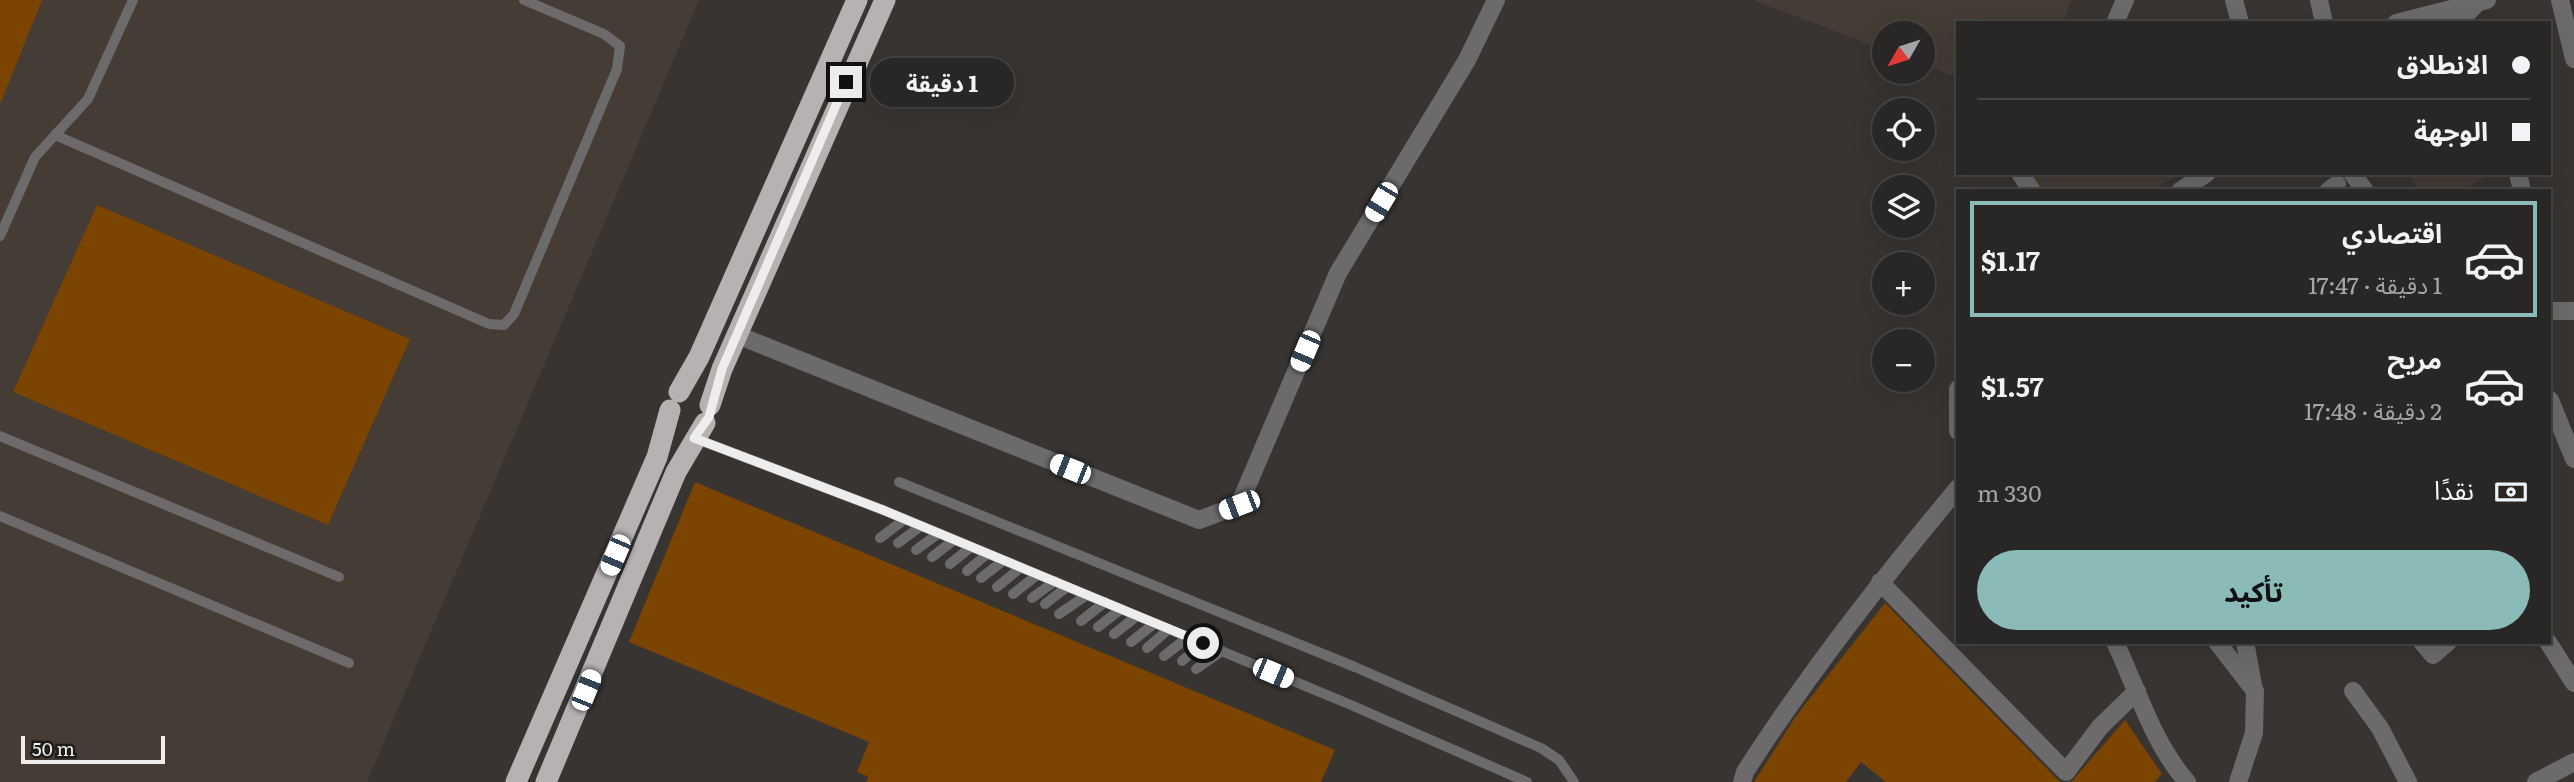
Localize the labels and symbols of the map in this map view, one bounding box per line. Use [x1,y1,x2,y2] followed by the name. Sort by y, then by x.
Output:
[1872,21,1936,84] north arrow
[870,57,1014,106] callout: 1 دقيقة
[830,66,862,98] route end
[1362,179,1401,225] car
[1288,328,1323,374] car
[1047,451,1094,487] car
[1216,488,1263,522] car
[598,532,633,578] car
[1187,627,1219,659] route start
[1250,655,1297,691] car
[569,667,604,713] car
[21,733,164,765] scale bar

